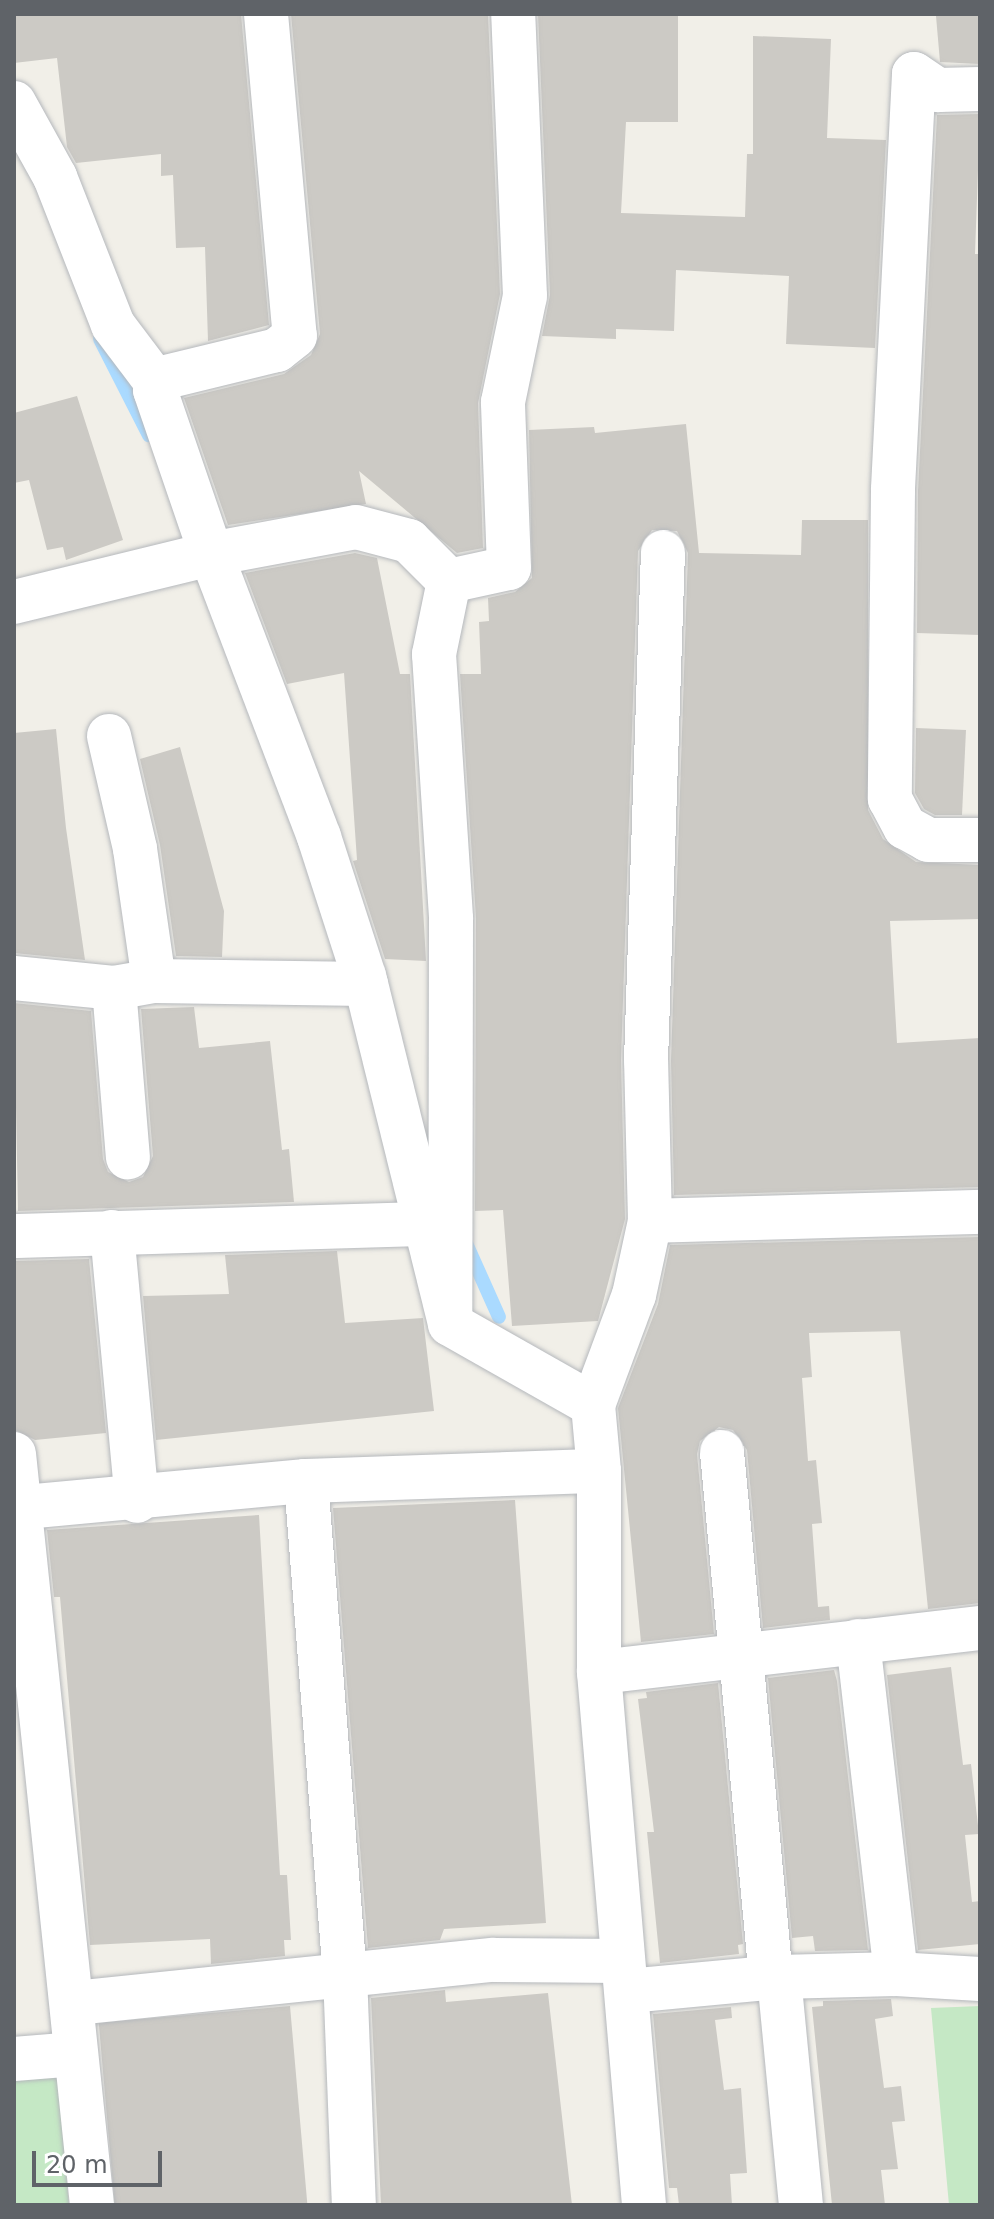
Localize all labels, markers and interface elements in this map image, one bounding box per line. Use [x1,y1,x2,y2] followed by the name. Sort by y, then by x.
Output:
[36,2135,166,2185] scale bar
[46,2151,108,2179] text: 20 m

